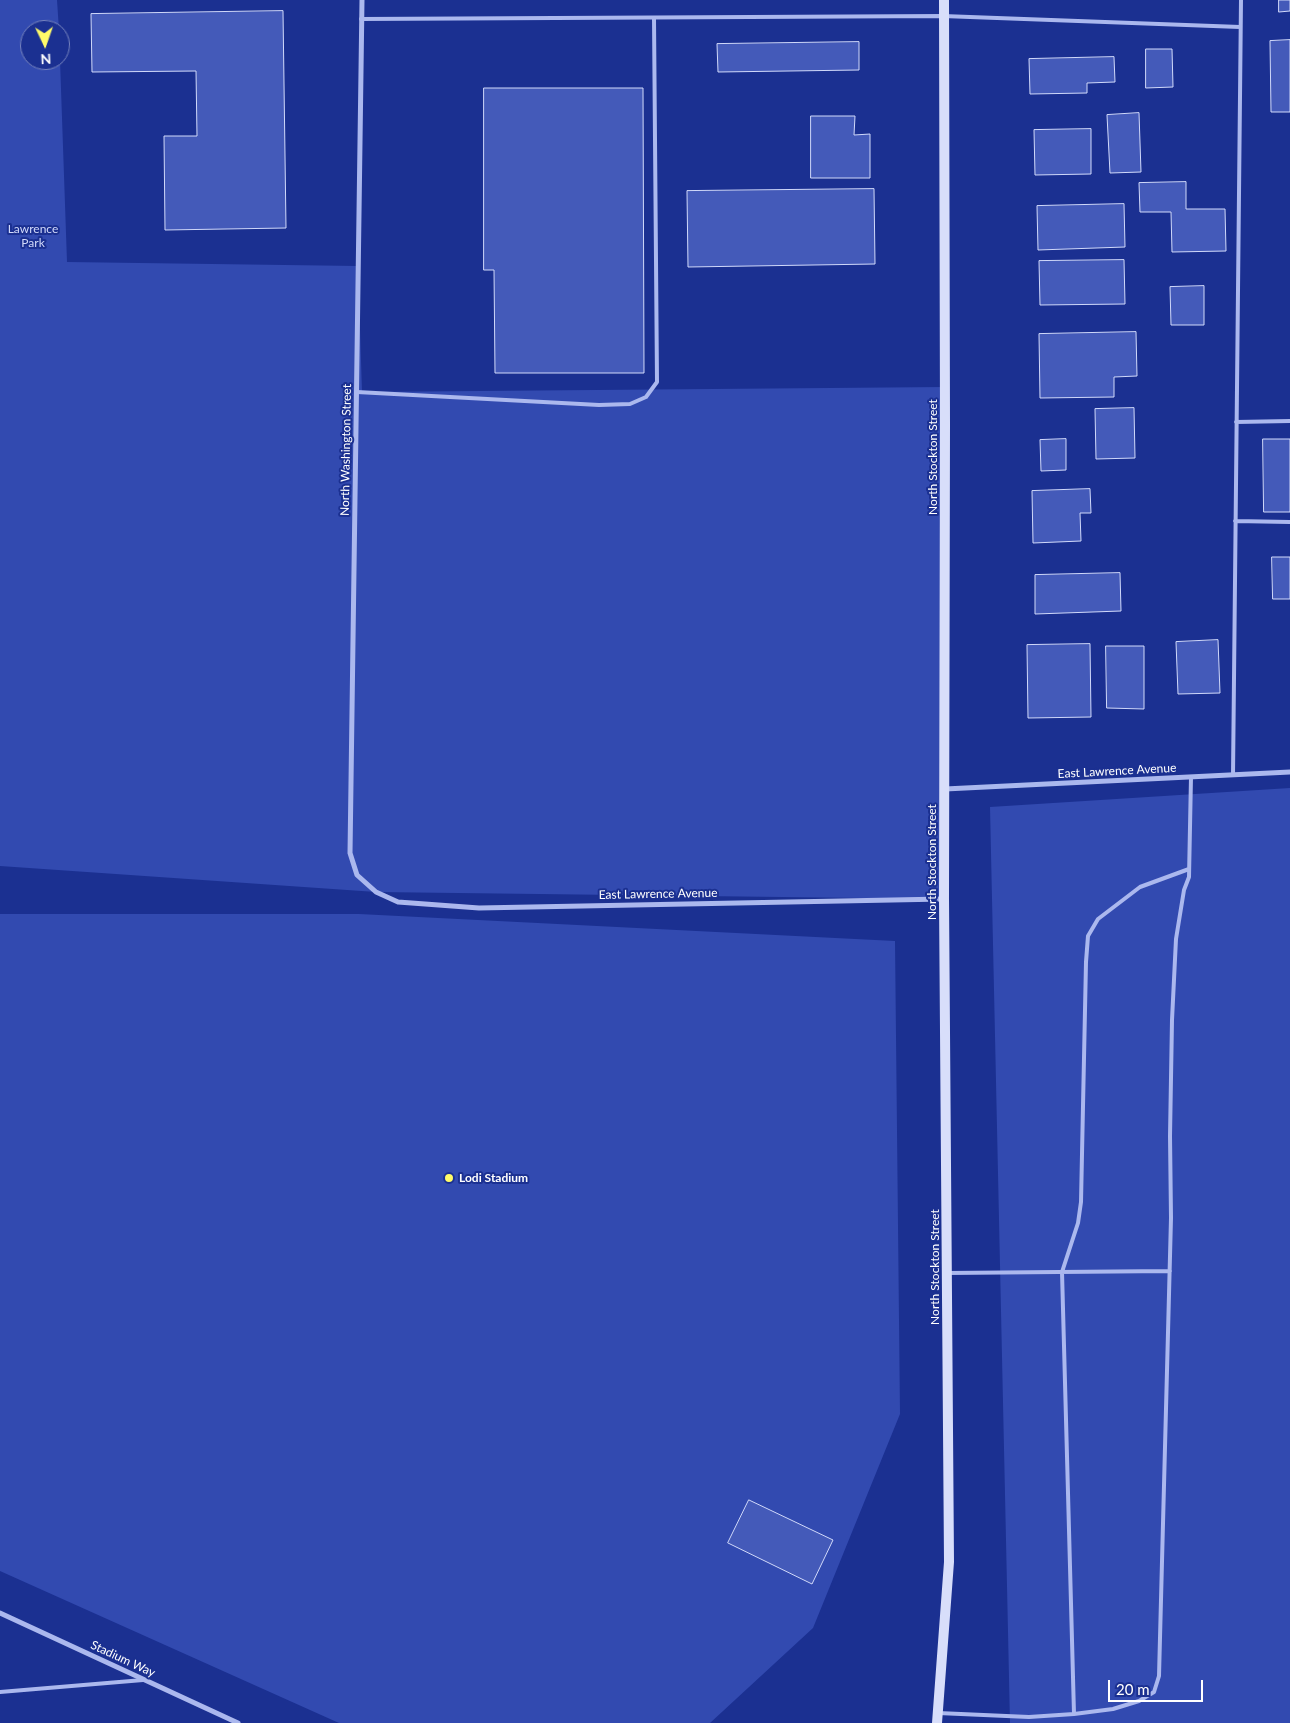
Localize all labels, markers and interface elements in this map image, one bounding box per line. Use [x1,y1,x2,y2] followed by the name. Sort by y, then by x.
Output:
[20,20,70,70] north arrow
[40,51,52,68] text: N
[8,222,58,250] park label: Lawrence Park
[338,384,354,516] street label: North Washington Street
[926,399,940,515] street label: North Stockton Street
[1057,761,1177,781] street label: East Lawrence Avenue
[925,804,939,920] street label: North Stockton Street
[598,886,718,902] street label: East Lawrence Avenue
[459,1171,528,1185] place label: Lodi Stadium
[443,1172,455,1184] marker: Lodi Stadium
[928,1209,942,1325] street label: North Stockton Street
[88,1638,158,1680] street label: Stadium Way
[1110,1670,1205,1702] scale bar
[1116,1680,1150,1698] text: 20 m

